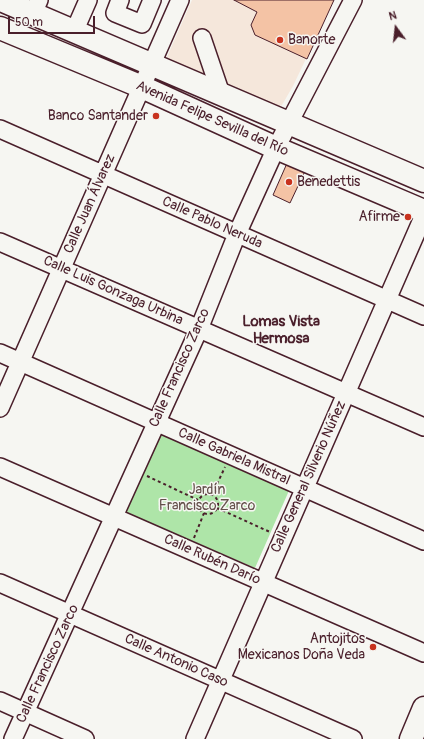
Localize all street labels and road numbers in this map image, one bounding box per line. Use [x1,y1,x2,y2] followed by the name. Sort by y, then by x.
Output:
[133,78,291,160] street label: Avenida Felipe Sevilla del Río
[61,152,119,256] street label: Calle Juan Álvarez
[159,193,265,253] street label: Calle Pablo Neruda
[40,253,186,329] street label: Calle Luis Gonzaga Urbina
[146,306,214,430] street label: Calle Francisco Zarco
[268,398,350,556] street label: Calle General Silverio Núñez
[175,425,293,489] street label: Calle Gabriela Mistral
[161,531,263,589] street label: Calle Rubén Darío
[13,602,83,726] street label: Calle Francisco Zarco
[122,631,230,691] street label: Calle Antonio Caso

